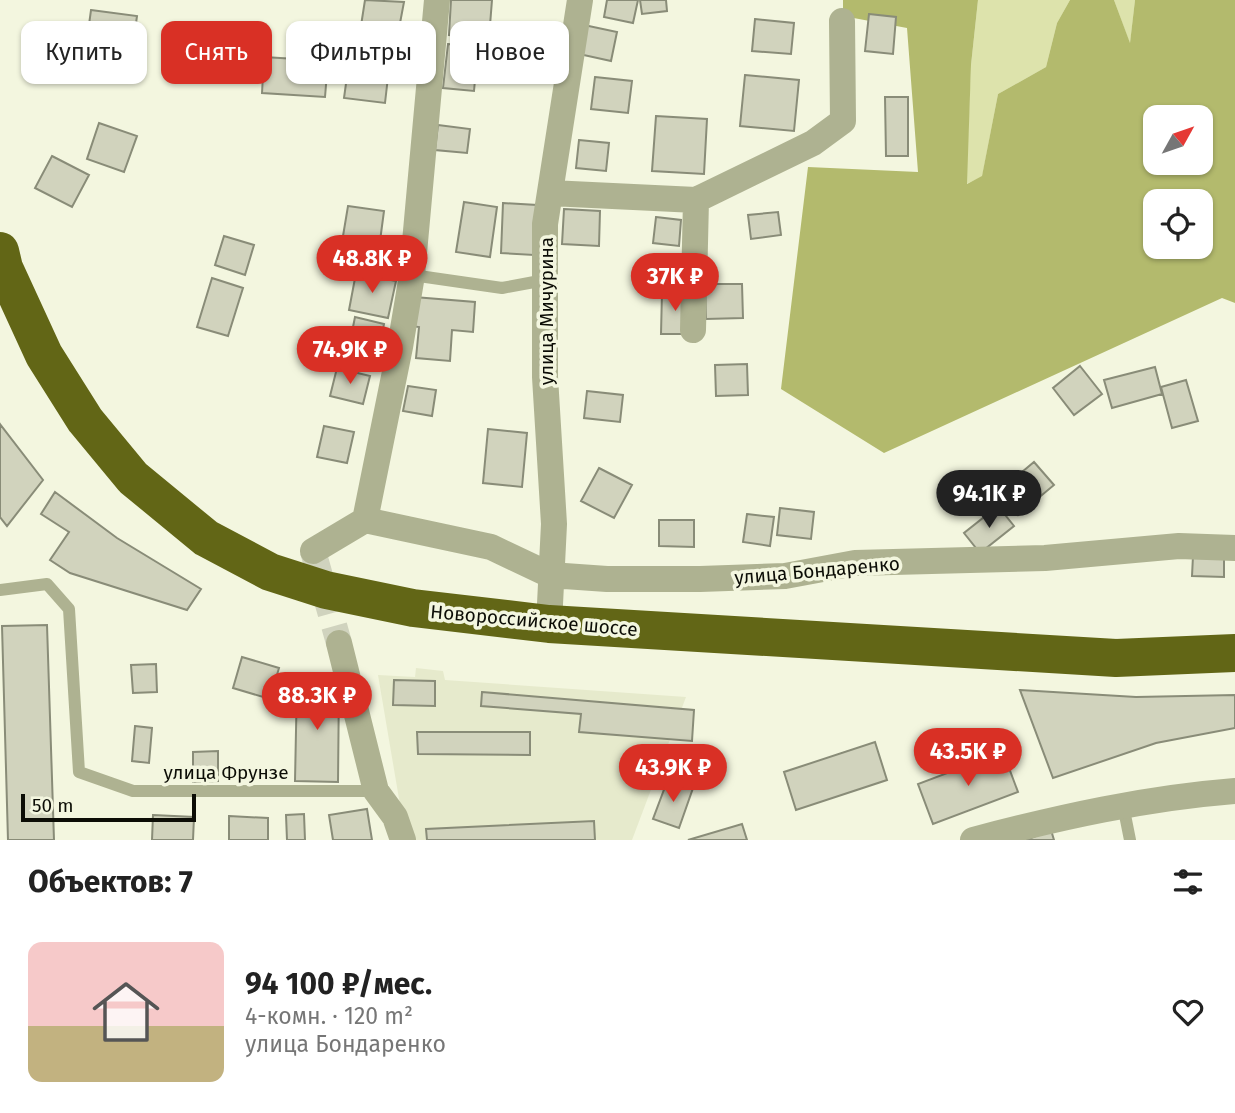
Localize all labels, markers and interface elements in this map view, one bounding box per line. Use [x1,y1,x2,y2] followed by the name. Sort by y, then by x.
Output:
[21,21,147,84] chip: Купить
[161,21,272,84] chip: Снять
[286,21,436,84] chip: Фильтры
[450,21,569,84] chip: Новое
[1143,105,1213,175] north arrow
[1143,105,1213,259] map controls
[1143,189,1213,259] button: locate
[307,236,437,295] pin: 48.8K ₽
[535,237,558,385] street label: улица Мичурина
[333,244,411,272] text: 48.8K ₽
[626,254,724,313] pin: 37K ₽
[647,262,703,290] text: 37K ₽
[285,326,415,386] pin: 74.9K ₽
[313,335,387,363] text: 74.9K ₽
[924,470,1054,530] pin: 94.1K ₽
[952,479,1026,507] text: 94.1K ₽
[733,552,901,589] street label: улица Бондаренко
[429,600,639,641] street label: Новороссийское шоссе
[252,672,382,732] pin: 88.3K ₽
[278,681,356,709] text: 88.3K ₽
[903,728,1033,788] pin: 43.5K ₽
[930,737,1006,765] text: 43.5K ₽
[608,744,738,804] pin: 43.9K ₽
[635,753,711,781] text: 43.9K ₽
[163,761,289,784] street label: улица Фрунзе
[21,791,196,823] scale bar
[32,794,73,817] text: 50 m
[1169,863,1207,901] icon: filters
[28,864,193,900] text: Объектов: 7
[245,966,432,1002] text: 94 100 ₽/мес.
[84,970,168,1054] icon: home
[1169,993,1207,1031] icon: heart
[245,1002,413,1030] text: 4-комн. · 120 m²
[245,1030,446,1058] text: улица Бондаренко

